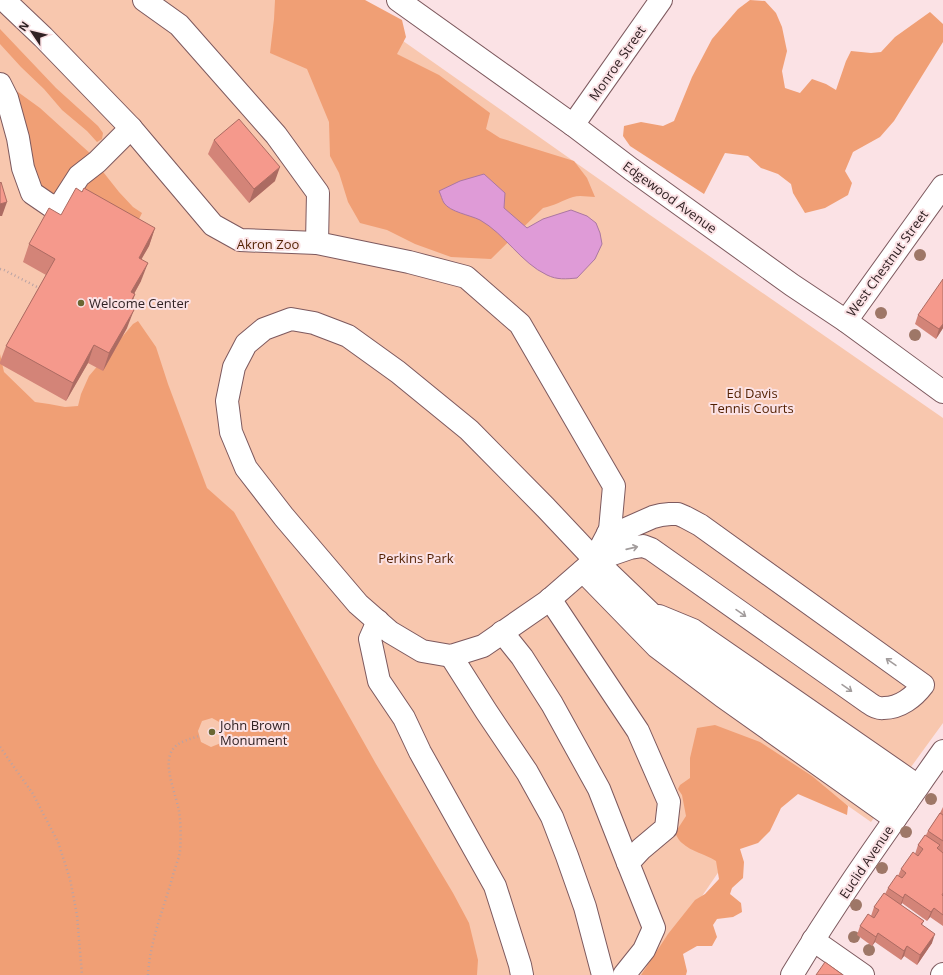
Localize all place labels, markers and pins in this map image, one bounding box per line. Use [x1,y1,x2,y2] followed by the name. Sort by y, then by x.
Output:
[89,294,190,312] place label: Welcome Center
[76,298,86,308] marker: Welcome Center
[218,716,290,749] place label: John Brown Monument
[207,727,217,737] marker: John Brown Monument

